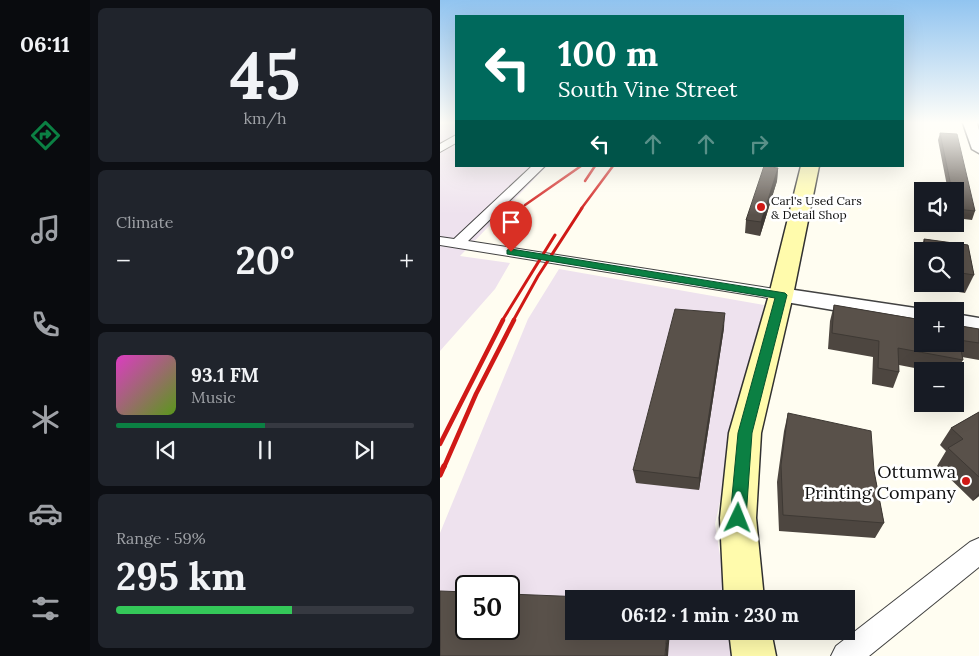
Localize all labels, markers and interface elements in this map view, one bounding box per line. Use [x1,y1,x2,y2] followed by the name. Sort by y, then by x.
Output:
[20,30,70,58] text: 06:11
[558,31,658,76] text: 100 m
[230,34,300,117] text: 45
[475,35,540,100] icon: left
[558,75,738,103] text: South Vine Street
[243,108,287,128] text: km/h
[28,118,63,153] icon: directions
[586,130,614,158] icon: left
[639,130,667,158] icon: ahead
[692,130,720,158] icon: ahead
[745,130,773,158] icon: right
[914,182,964,412] map controls
[914,182,964,232] button: sound
[771,193,862,222] place label: Carl's Used Cars & Detail Shop
[490,201,532,252] pin
[755,201,767,213] marker: Carl's Used Cars & Detail Shop
[497,208,525,236] icon: arrive
[28,212,63,247] icon: music
[116,212,173,232] text: Climate
[236,236,294,284] text: 20°
[914,242,964,292] button: search
[116,243,131,279] text: −
[399,243,414,279] text: +
[914,302,964,352] button: +
[28,307,63,342] icon: phone
[914,362,964,412] button: −
[191,363,259,387] text: 93.1 FM
[191,387,236,407] text: Music
[28,402,63,437] icon: climate
[152,436,180,464] icon: previous
[251,436,279,464] icon: pause
[350,436,378,464] icon: next
[804,460,956,504] place label: Ottumwa Printing Company
[960,475,972,487] marker: Ottumwa Printing Company
[711,491,763,543] position arrow
[28,496,63,531] icon: car
[116,528,206,548] text: Range · 59%
[116,552,246,600] text: 295 km
[455,575,520,640] speed limit sign: 50
[28,591,63,626] icon: filters
[621,603,799,627] text: 06:12 · 1 min · 230 m

